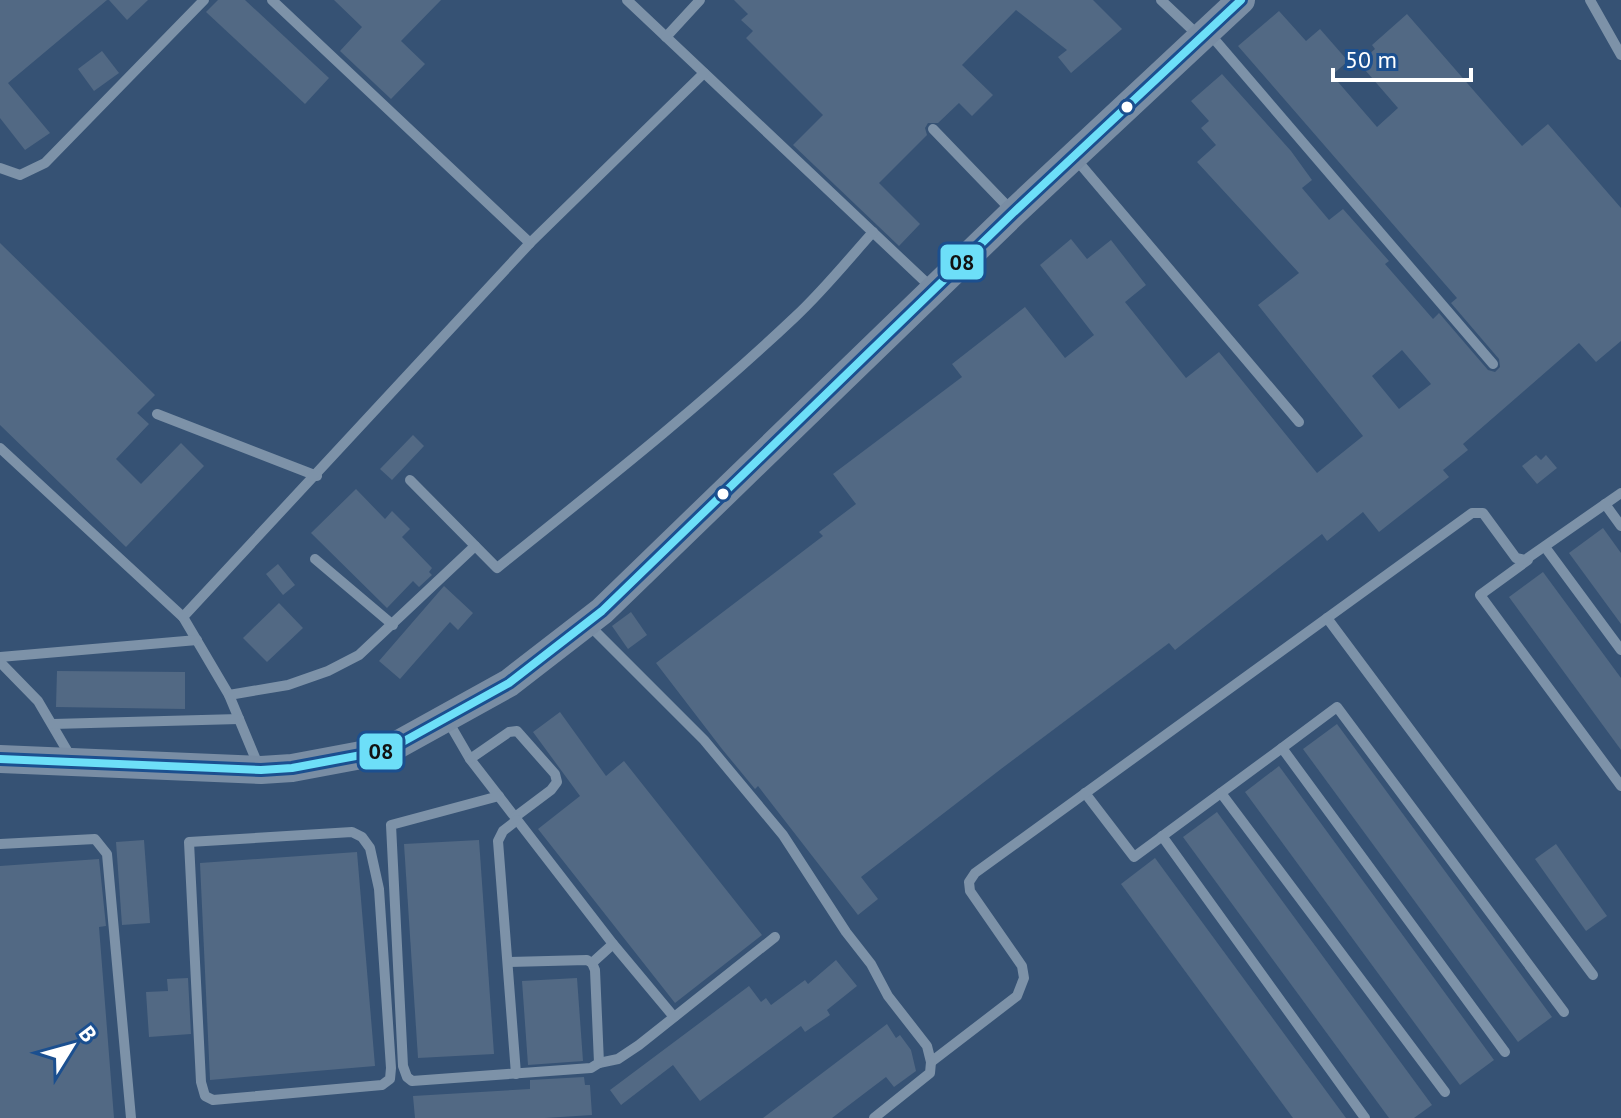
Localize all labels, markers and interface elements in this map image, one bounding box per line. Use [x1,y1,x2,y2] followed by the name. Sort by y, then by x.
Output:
[1333,32,1471,82] scale bar
[1345,44,1397,75] text: 50 m
[1119,99,1135,115] unlabelled marker
[939,243,985,281] line badge: 08
[950,248,974,276] text: 08
[715,486,731,502] unlabelled marker
[358,732,404,771] line badge: 08
[369,737,393,765] text: 08
[32,1006,112,1086] north arrow
[73,1020,103,1048] text: B

